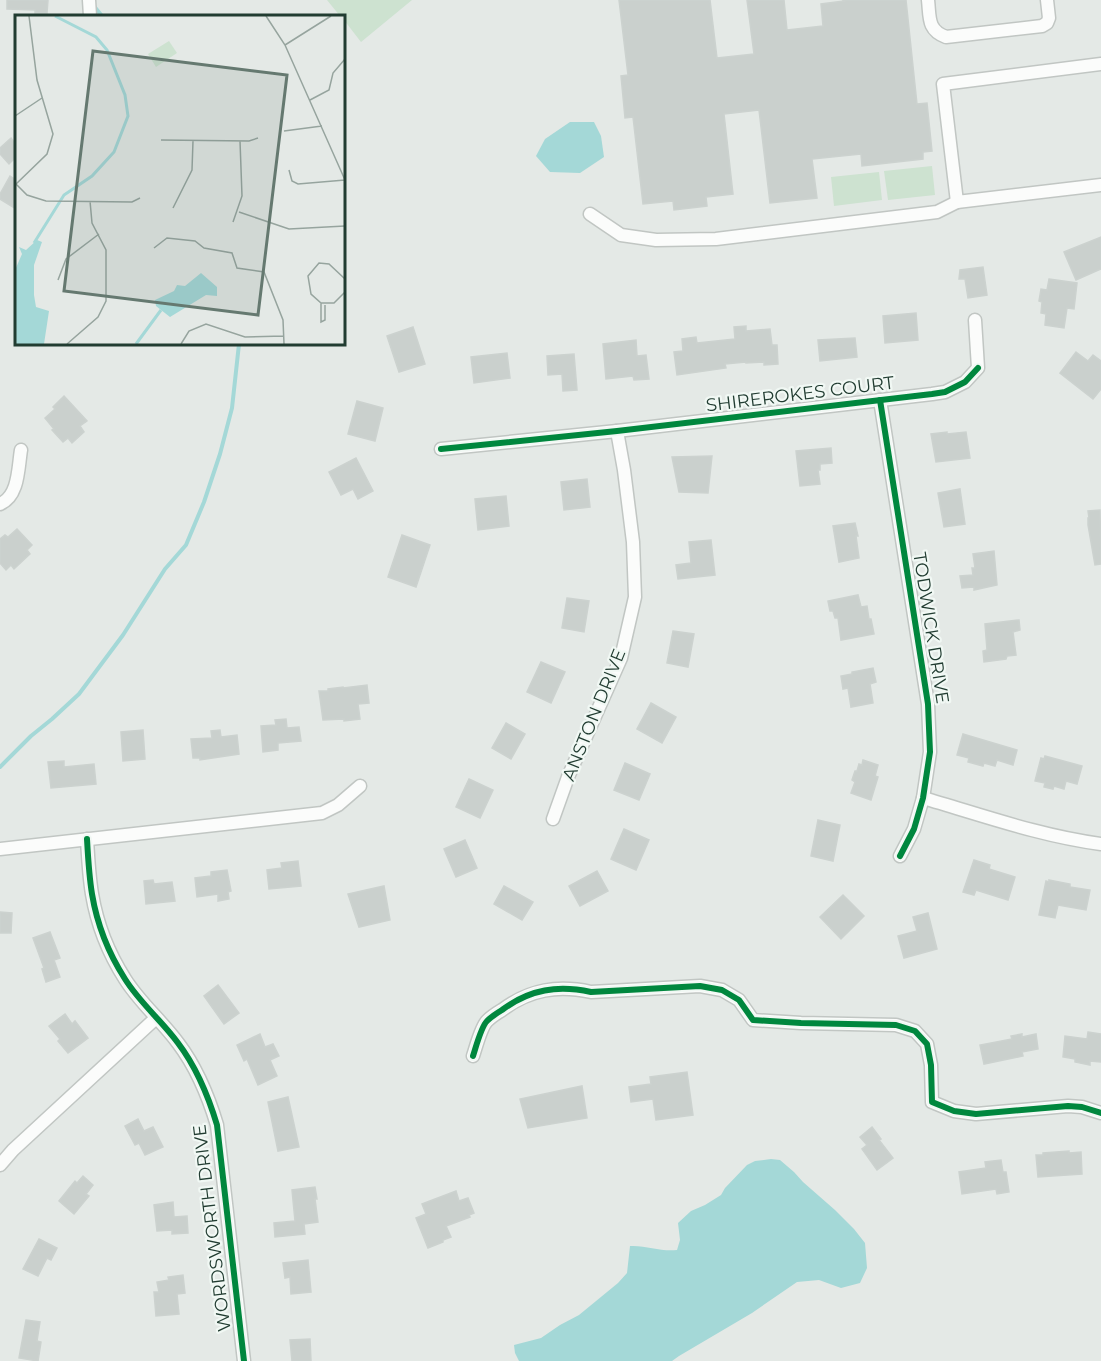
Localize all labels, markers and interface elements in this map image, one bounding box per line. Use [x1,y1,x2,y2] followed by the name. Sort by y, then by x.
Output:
[15,15,345,345] inset map
[705,371,896,416] street label: SHIREROKES COURT
[908,551,954,705] street label: TODWICK DRIVE
[557,646,631,784] street label: ANSTON DRIVE
[188,1123,236,1333] street label: WORDSWORTH DRIVE

